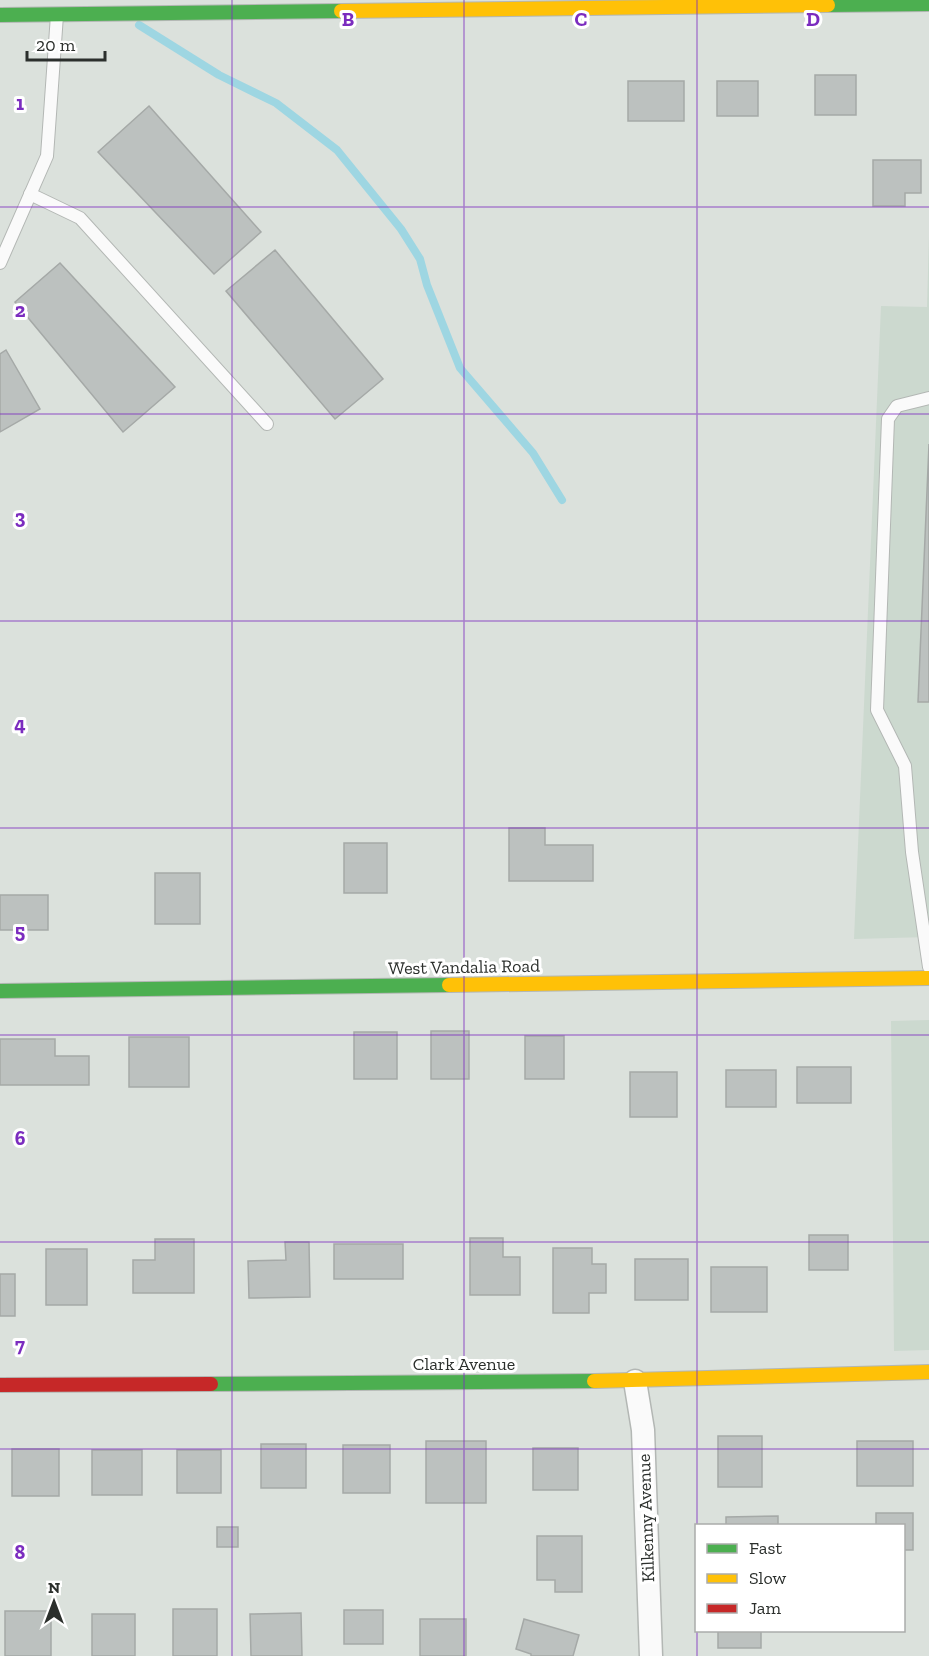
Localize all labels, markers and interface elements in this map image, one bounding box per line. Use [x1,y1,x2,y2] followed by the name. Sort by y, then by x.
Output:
[342,7,354,31] text: B
[575,7,588,31] text: C
[806,7,820,31] text: D
[27,24,105,62] scale bar
[36,34,76,56] text: 20 m
[16,91,24,115] text: 1
[15,298,26,322] text: 2
[15,505,26,529] text: 3
[14,712,26,736] text: 4
[15,919,25,943] text: 5
[388,955,540,979] street label: West Vandalia Road
[15,1126,26,1150] text: 6
[15,1333,25,1357] text: 7
[413,1353,515,1375] street label: Clark Avenue
[633,1453,659,1583] street label: Kilkenny Avenue
[695,1524,905,1632] legend
[749,1537,782,1559] text: Fast
[15,1540,26,1564] text: 8
[749,1567,786,1589] text: Slow
[24,1572,84,1632] north arrow
[48,1578,60,1597] text: N
[749,1597,781,1619] text: Jam

